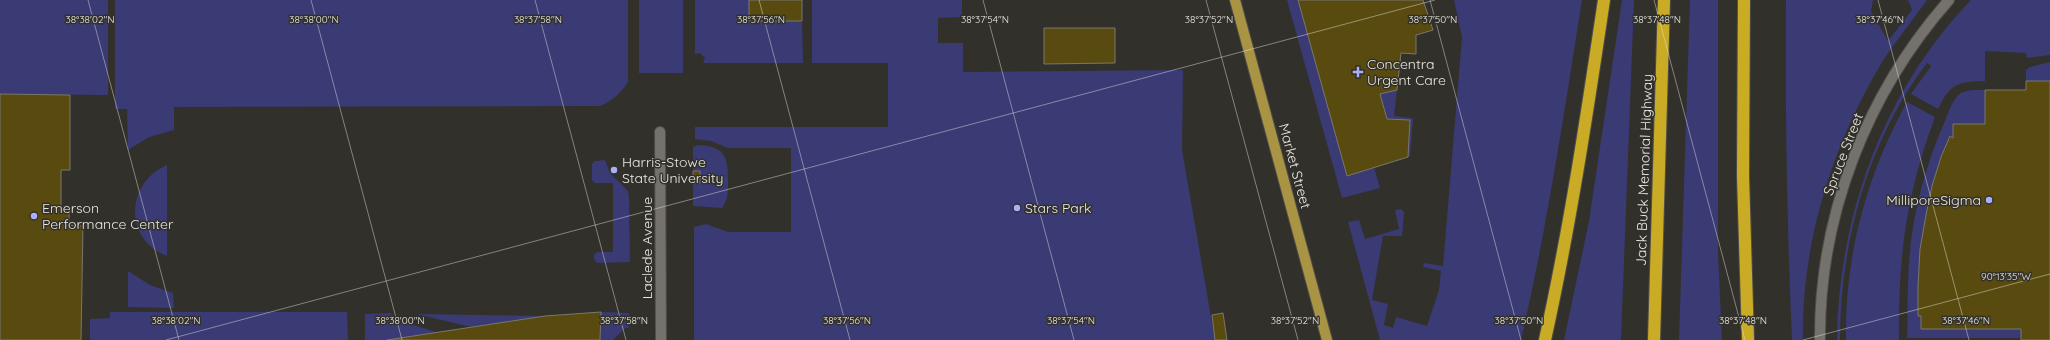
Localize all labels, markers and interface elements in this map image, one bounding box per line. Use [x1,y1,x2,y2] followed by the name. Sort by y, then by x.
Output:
[65,13,115,26] text: 38°38'02"N
[289,13,339,26] text: 38°38'00"N
[514,13,562,26] text: 38°37'58"N
[737,13,785,26] text: 38°37'56"N
[961,13,1009,26] text: 38°37'54"N
[1185,13,1233,26] text: 38°37'52"N
[1409,13,1457,26] text: 38°37'50"N
[1633,13,1681,26] text: 38°37'48"N
[1856,13,1904,26] text: 38°37'46"N
[1367,55,1446,89] place label: Concentra Urgent Care
[1352,66,1364,78] marker: Concentra Urgent Care
[1632,74,1656,266] street label: Jack Buck Memorial Highway
[1819,110,1867,198] street label: Spruce Street
[1275,121,1315,211] street label: Market Street
[622,153,723,187] place label: Harris-Stowe State University
[609,165,619,175] marker: Harris-Stowe State University
[1886,191,1981,209] place label: MilliporeSigma
[1984,195,1994,205] marker: MilliporeSigma
[638,197,656,299] street label: Laclede Avenue
[42,199,174,233] place label: Emerson Performance Center
[1025,199,1092,217] place label: Stars Park
[1012,203,1022,213] marker: Stars Park
[29,211,39,221] marker: Emerson Performance Center
[1981,270,2031,283] text: 90°13'35"W
[151,314,201,327] text: 38°38'02"N
[375,314,425,327] text: 38°38'00"N
[600,314,648,327] text: 38°37'58"N
[823,314,871,327] text: 38°37'56"N
[1047,314,1095,327] text: 38°37'54"N
[1271,314,1319,327] text: 38°37'52"N
[1495,314,1543,327] text: 38°37'50"N
[1719,314,1767,327] text: 38°37'48"N
[1942,314,1990,327] text: 38°37'46"N

